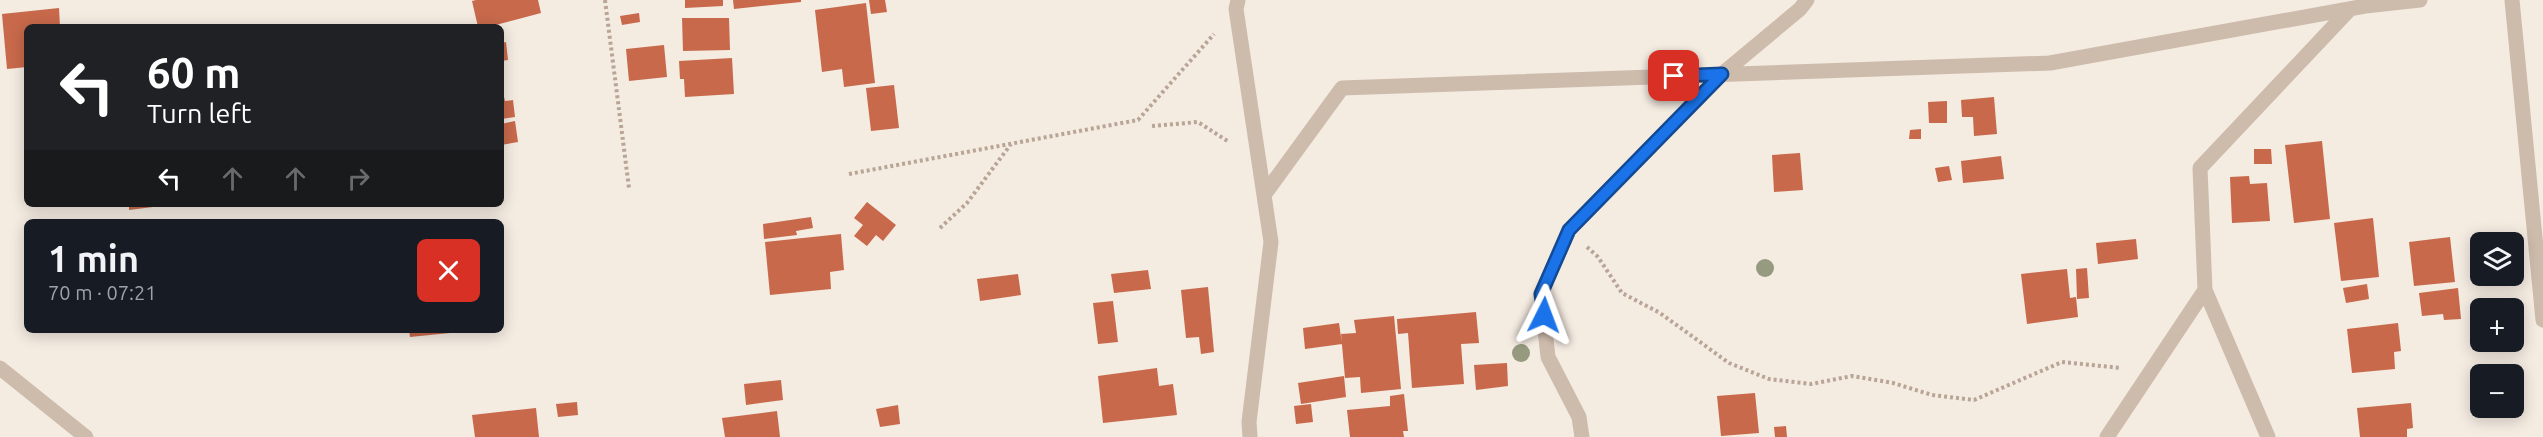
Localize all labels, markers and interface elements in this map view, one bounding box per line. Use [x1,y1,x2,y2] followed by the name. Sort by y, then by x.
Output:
[48,48,126,126] icon: left
[147,49,241,96] text: 60 m
[1648,50,1699,101] pin
[1657,59,1690,92] icon: arrive
[147,98,251,128] text: Turn left
[153,162,186,195] icon: left
[216,162,249,195] icon: ahead
[279,162,312,195] icon: ahead
[342,162,375,195] icon: right
[2470,232,2524,418] map controls
[2470,232,2524,286] button: layers
[48,238,139,279] text: 1 min
[417,239,480,302] button: close
[48,281,157,304] text: 70 m · 07:21
[1512,283,1576,347] position arrow
[2470,298,2524,352] button: +
[2470,364,2524,418] button: −

